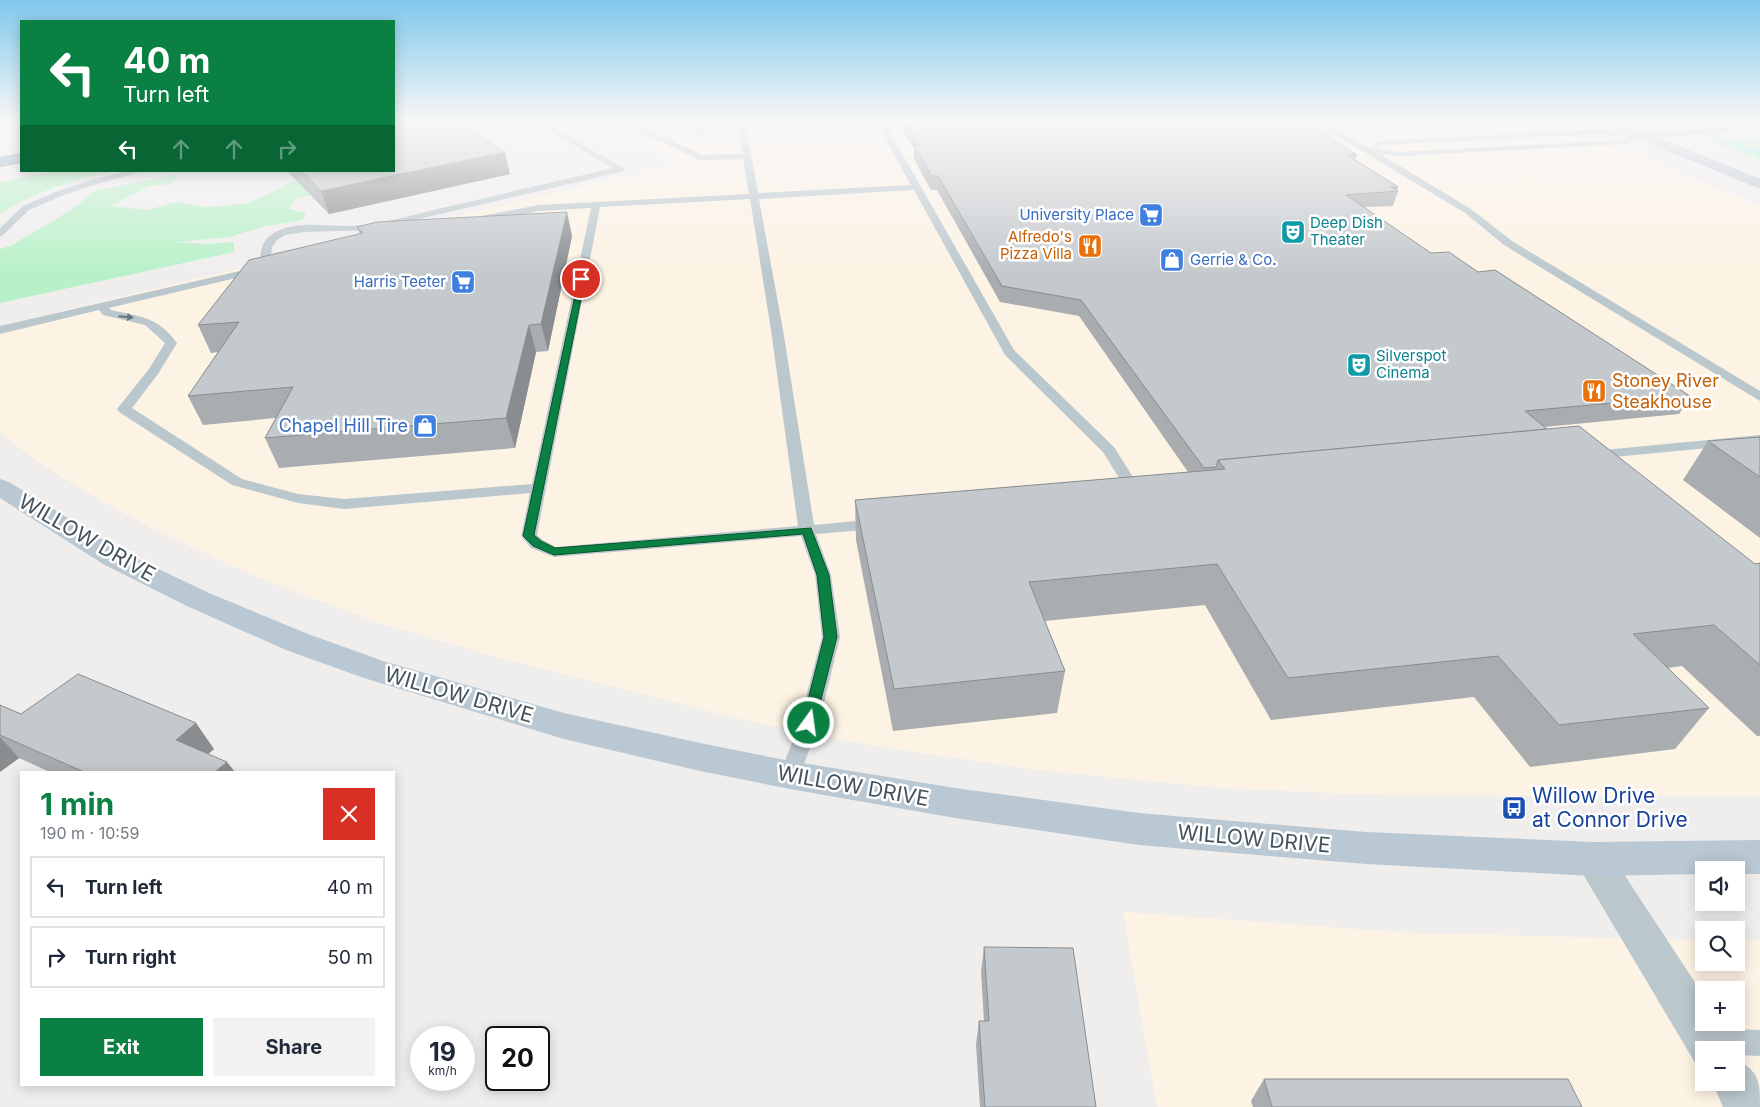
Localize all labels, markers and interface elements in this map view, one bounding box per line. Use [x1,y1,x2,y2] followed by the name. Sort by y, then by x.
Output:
[123,39,211,81] text: 40 m
[40,40,105,105] icon: left
[123,81,209,107] text: Turn left
[114,135,142,163] icon: left
[167,135,195,163] icon: ahead
[220,135,248,163] icon: ahead
[273,135,301,163] icon: right
[1138,202,1164,228] supermarket icon: University Place
[1019,205,1134,224] place label: University Place
[1310,213,1383,249] place label: Deep Dish Theater
[1280,219,1306,245] theatre icon: Deep Dish Theater
[1000,227,1072,263] place label: Alfredo's Pizza Villa
[1077,233,1103,259] restaurant icon: Alfredo's Pizza Villa
[1159,247,1185,273] shop icon: Gerrie & Co.
[1190,250,1276,269] place label: Gerrie & Co.
[560,258,602,300] pin
[567,265,595,293] icon: arrive
[450,269,476,295] supermarket icon: Harris Teeter
[354,272,446,291] place label: Harris Teeter
[118,313,134,321] one-way arrow
[1376,346,1447,382] place label: Silverspot Cinema
[1346,352,1372,378] theatre icon: Silverspot Cinema
[1612,370,1719,412] place label: Stoney River Steakhouse
[1581,378,1607,404] restaurant icon: Stoney River Steakhouse
[412,413,438,439] shop icon: Chapel Hill Tire
[279,415,408,436] place label: Chapel Hill Tire
[15,488,160,587] street label: WILLOW DRIVE
[382,661,536,728] street label: WILLOW DRIVE
[782,696,834,748] position arrow
[775,760,931,811] street label: WILLOW DRIVE
[1532,783,1688,832] place label: Willow Drive at Connor Drive
[40,786,114,822] text: 1 min
[323,788,375,840] button: close
[1501,795,1527,821] bus stop icon: Willow Drive at Connor Drive
[1176,819,1332,858] street label: WILLOW DRIVE
[40,823,140,843] text: 190 m · 10:59
[1695,861,1745,1091] map controls
[1695,861,1745,911] button: sound
[42,873,70,901] icon: left
[85,876,163,899] text: Turn left
[327,876,373,899] text: 40 m
[1695,921,1745,971] button: search
[42,943,70,971] icon: right
[85,946,176,969] text: Turn right
[327,946,373,969] text: 50 m
[1695,981,1745,1031] button: +
[40,1018,203,1076] button: Exit
[213,1018,375,1076] button: Share
[485,1026,550,1091] speed limit sign: 20
[429,1037,456,1067] text: 19
[1695,1041,1745,1091] button: −
[428,1063,457,1078] text: km/h

